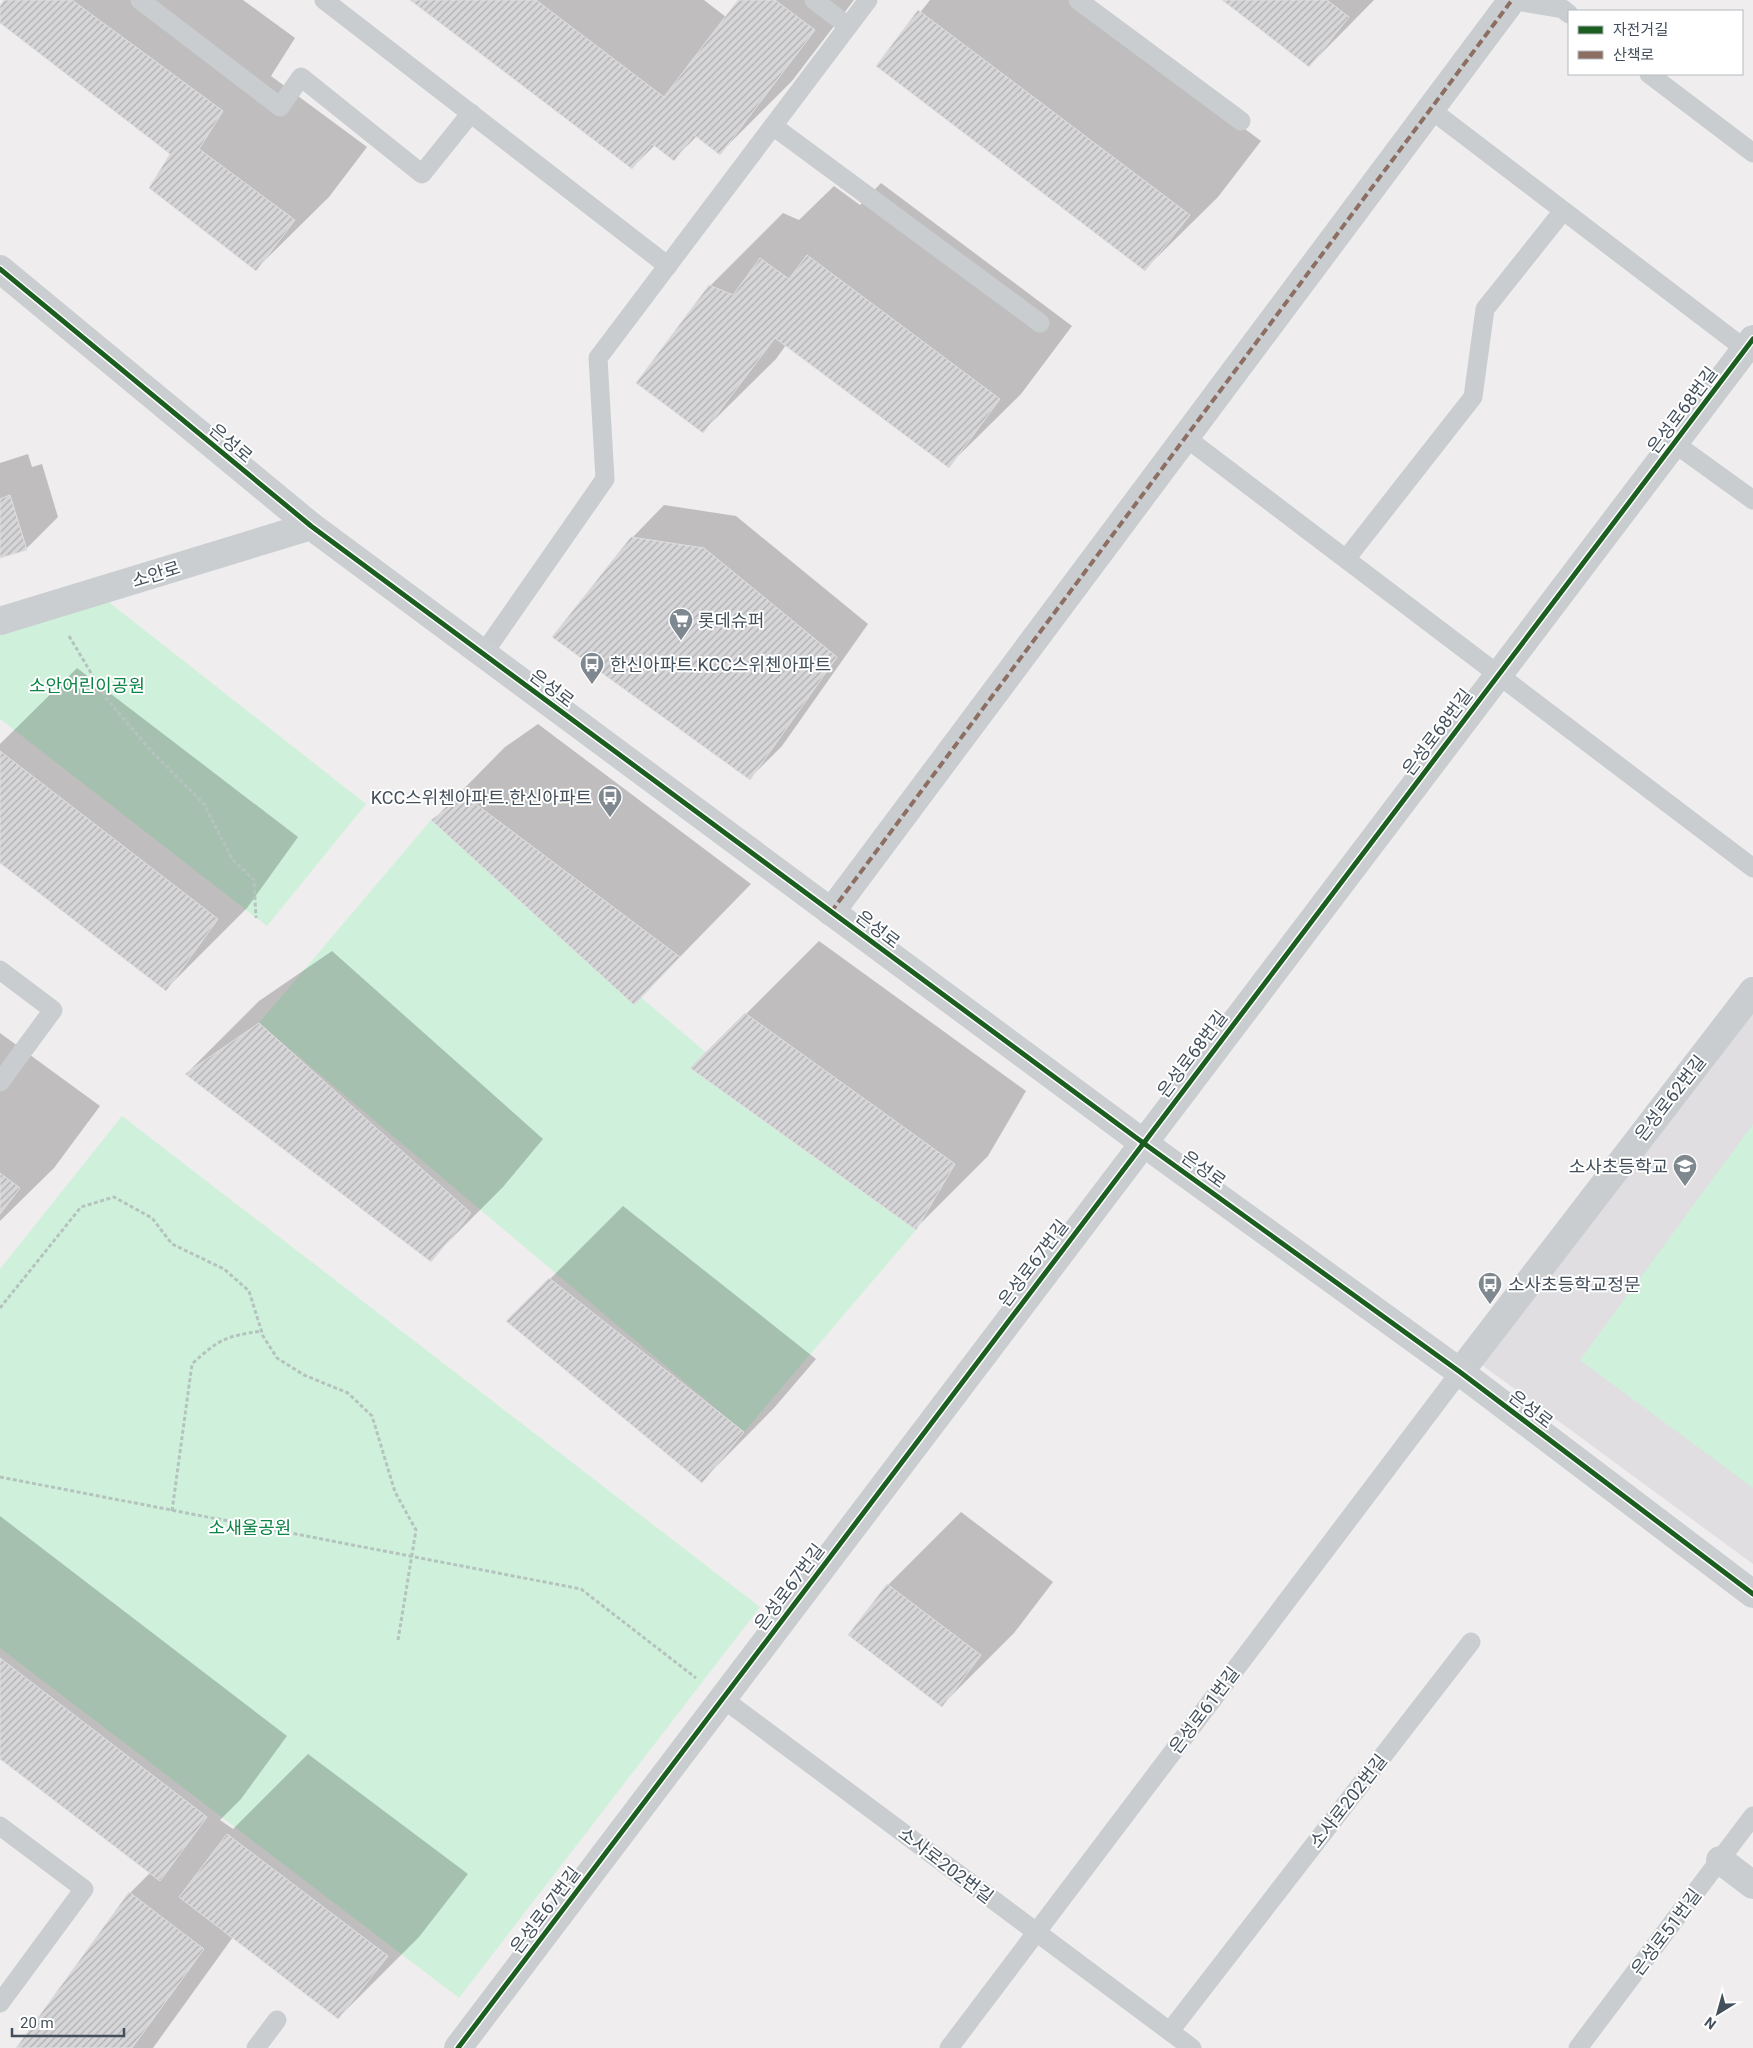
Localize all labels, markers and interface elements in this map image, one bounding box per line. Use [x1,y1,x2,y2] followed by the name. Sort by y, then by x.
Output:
[1568,10,1743,75] legend
[1613,21,1668,39] text: 자전거길
[1613,46,1654,64] text: 산책로
[1643,363,1721,457] street label: 은성로68번길
[205,419,257,467] street label: 은성로
[129,557,183,591] street label: 소안로
[668,607,694,641] supermarket icon: 롯데슈퍼
[698,610,764,631] place label: 롯데슈퍼
[579,651,605,685] bus stop icon: 한신아파트.KCC스위첸아파트
[610,654,831,675] place label: 한신아파트.KCC스위첸아파트
[526,665,578,711] street label: 은성로
[29,675,145,696] park label: 소안어린이공원
[1398,685,1476,779] street label: 은성로68번길
[597,784,623,818] bus stop icon: KCC스위첸아파트.한신아파트
[371,787,592,808] place label: KCC스위첸아파트.한신아파트
[852,906,904,952] street label: 은성로
[1153,1007,1231,1101] street label: 은성로68번길
[1630,1051,1710,1145] street label: 은성로62번길
[1178,1146,1230,1192] street label: 은성로
[1672,1153,1698,1187] school or university icon: 소사초등학교
[1569,1156,1668,1177] place label: 소사초등학교
[994,1216,1072,1310] street label: 은성로67번길
[1477,1271,1503,1305] bus stop icon: 소사초등학교정문
[1508,1274,1640,1295] place label: 소사초등학교정문
[1505,1386,1557,1432] street label: 은성로
[209,1517,291,1538] park label: 소새울공원
[750,1540,828,1634] street label: 은성로67번길
[1165,1663,1243,1757] street label: 은성로61번길
[1305,1750,1391,1852] street label: 소사로202번길
[894,1823,998,1907] street label: 소사로202번길
[506,1863,584,1957] street label: 은성로67번길
[1627,1885,1705,1979] street label: 은성로51번길
[1693,1988,1743,2038] north arrow
[12,2006,125,2038] scale bar
[20,2014,54,2032] text: 20 m
[1701,2014,1719,2033] text: N

